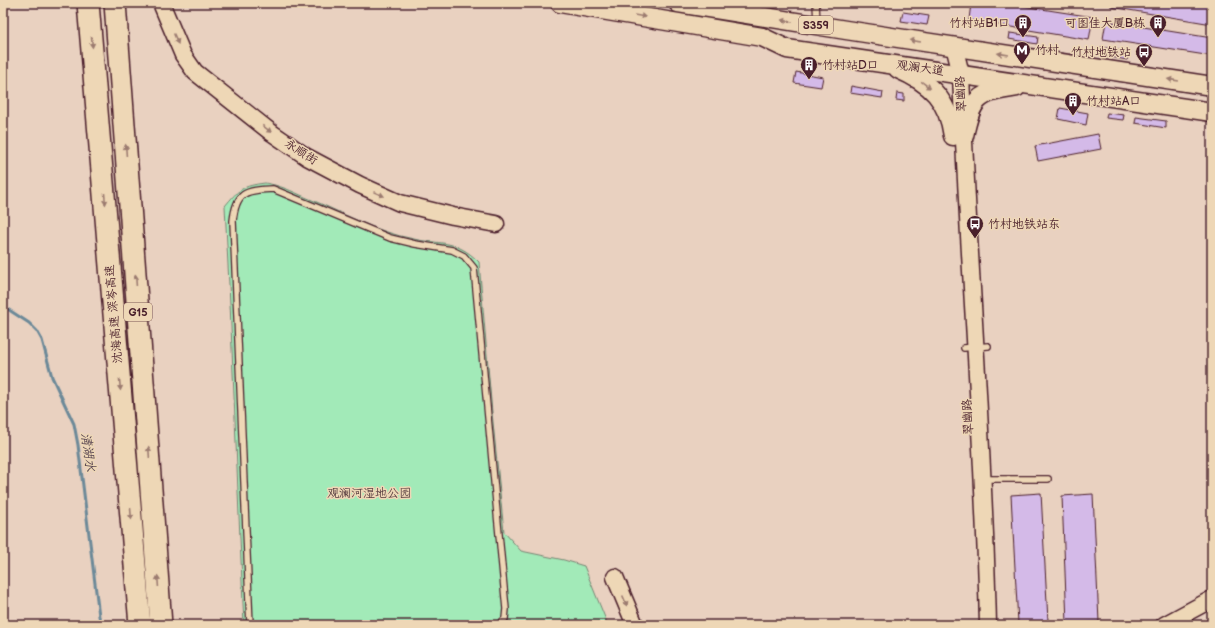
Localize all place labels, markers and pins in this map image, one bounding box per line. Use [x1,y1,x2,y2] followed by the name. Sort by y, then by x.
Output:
[1013,13,1033,38] building icon: 竹村站B1口
[1148,13,1168,38] building icon: 可图佳大厦B栋
[949,16,1010,31] place label: 竹村站B1口
[1065,16,1145,31] place label: 可图佳大厦B栋
[1012,40,1032,65] metro station icon: 竹村
[1134,42,1154,67] bus stop icon: 竹村地铁站
[1035,43,1059,58] place label: 竹村
[1071,45,1131,60] place label: 竹村地铁站
[799,55,819,80] building icon: 竹村站D口
[822,58,879,73] place label: 竹村站D口
[1063,91,1083,116] building icon: 竹村站A口
[1086,94,1141,109] place label: 竹村站A口
[965,214,985,239] bus stop icon: 竹村地铁站东
[988,217,1060,232] place label: 竹村地铁站东

